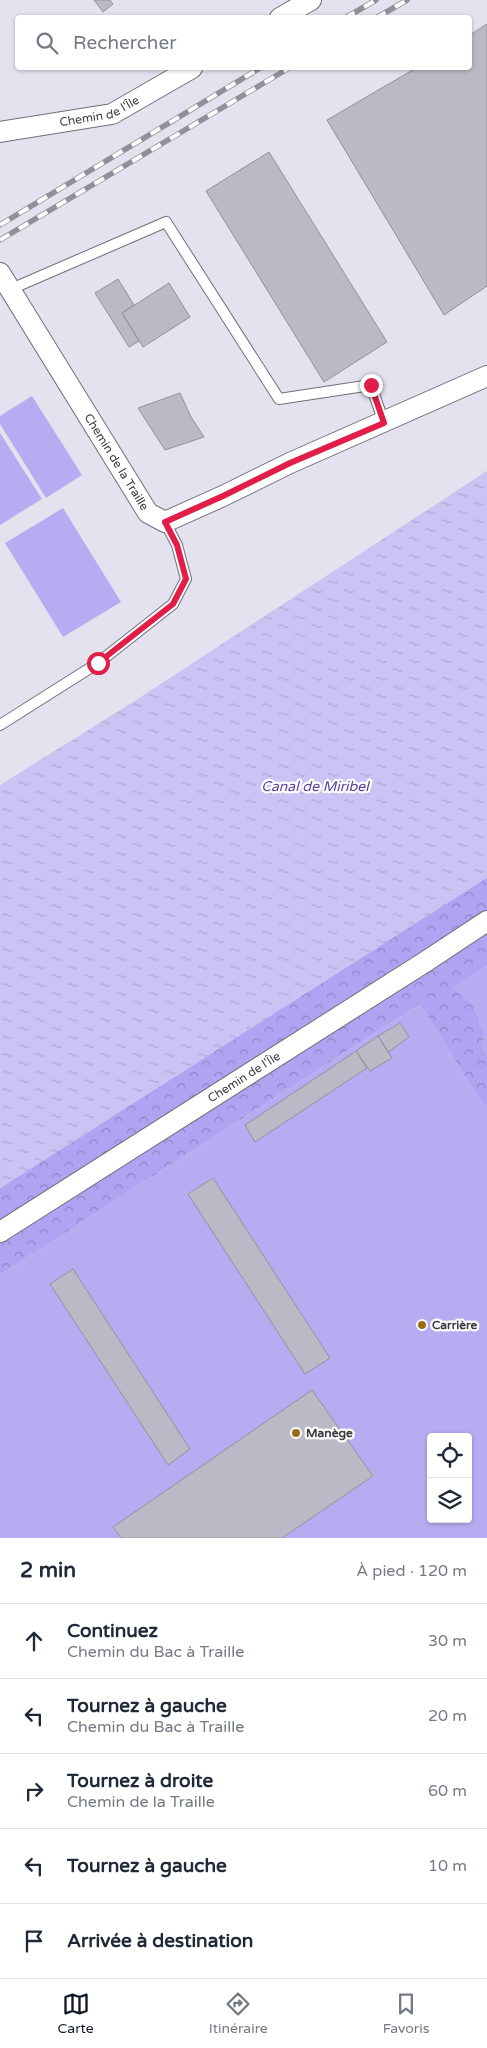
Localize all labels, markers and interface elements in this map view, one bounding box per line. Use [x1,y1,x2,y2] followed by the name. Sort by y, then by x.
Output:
[15,15,472,70] search box
[33,29,61,57] icon: search
[73,32,176,54] text: Rechercher
[59,93,142,129] street label: Chemin de l'Île
[360,374,383,397] route end
[81,411,152,513] street label: Chemin de la Traille
[87,652,110,675] route start
[261,778,370,795] water label: Canal de Miribel
[205,1049,283,1105] street label: Chemin de l'Île
[432,1318,477,1332] place label: Carrière
[416,1319,428,1331] marker: Carrière
[306,1426,353,1441] place label: Manège
[290,1427,302,1439] marker: Manège
[427,1433,472,1523] map controls
[427,1433,472,1478] button: locate
[427,1478,472,1523] button: layers
[20,1558,76,1583] text: 2 min
[356,1561,467,1581] text: À pied · 120 m
[67,1620,158,1642] text: Continuez
[20,1627,48,1655] icon: ahead
[428,1631,467,1651] text: 30 m
[67,1642,244,1662] text: Chemin du Bac à Traille
[67,1695,227,1717] text: Tournez à gauche
[20,1702,48,1730] icon: left
[428,1706,467,1726] text: 20 m
[67,1717,244,1737] text: Chemin du Bac à Traille
[67,1770,213,1792] text: Tournez à droite
[20,1777,48,1805] icon: right
[428,1781,467,1801] text: 60 m
[67,1792,215,1812] text: Chemin de la Traille
[20,1852,48,1880] icon: left
[67,1855,227,1877] text: Tournez à gauche
[428,1856,467,1876] text: 10 m
[20,1927,48,1955] icon: arrive
[67,1930,253,1952] text: Arrivée à destination
[58,1990,94,2037] tab: Carte
[209,1990,268,2037] tab: Itinéraire
[383,1990,429,2037] tab: Favoris

